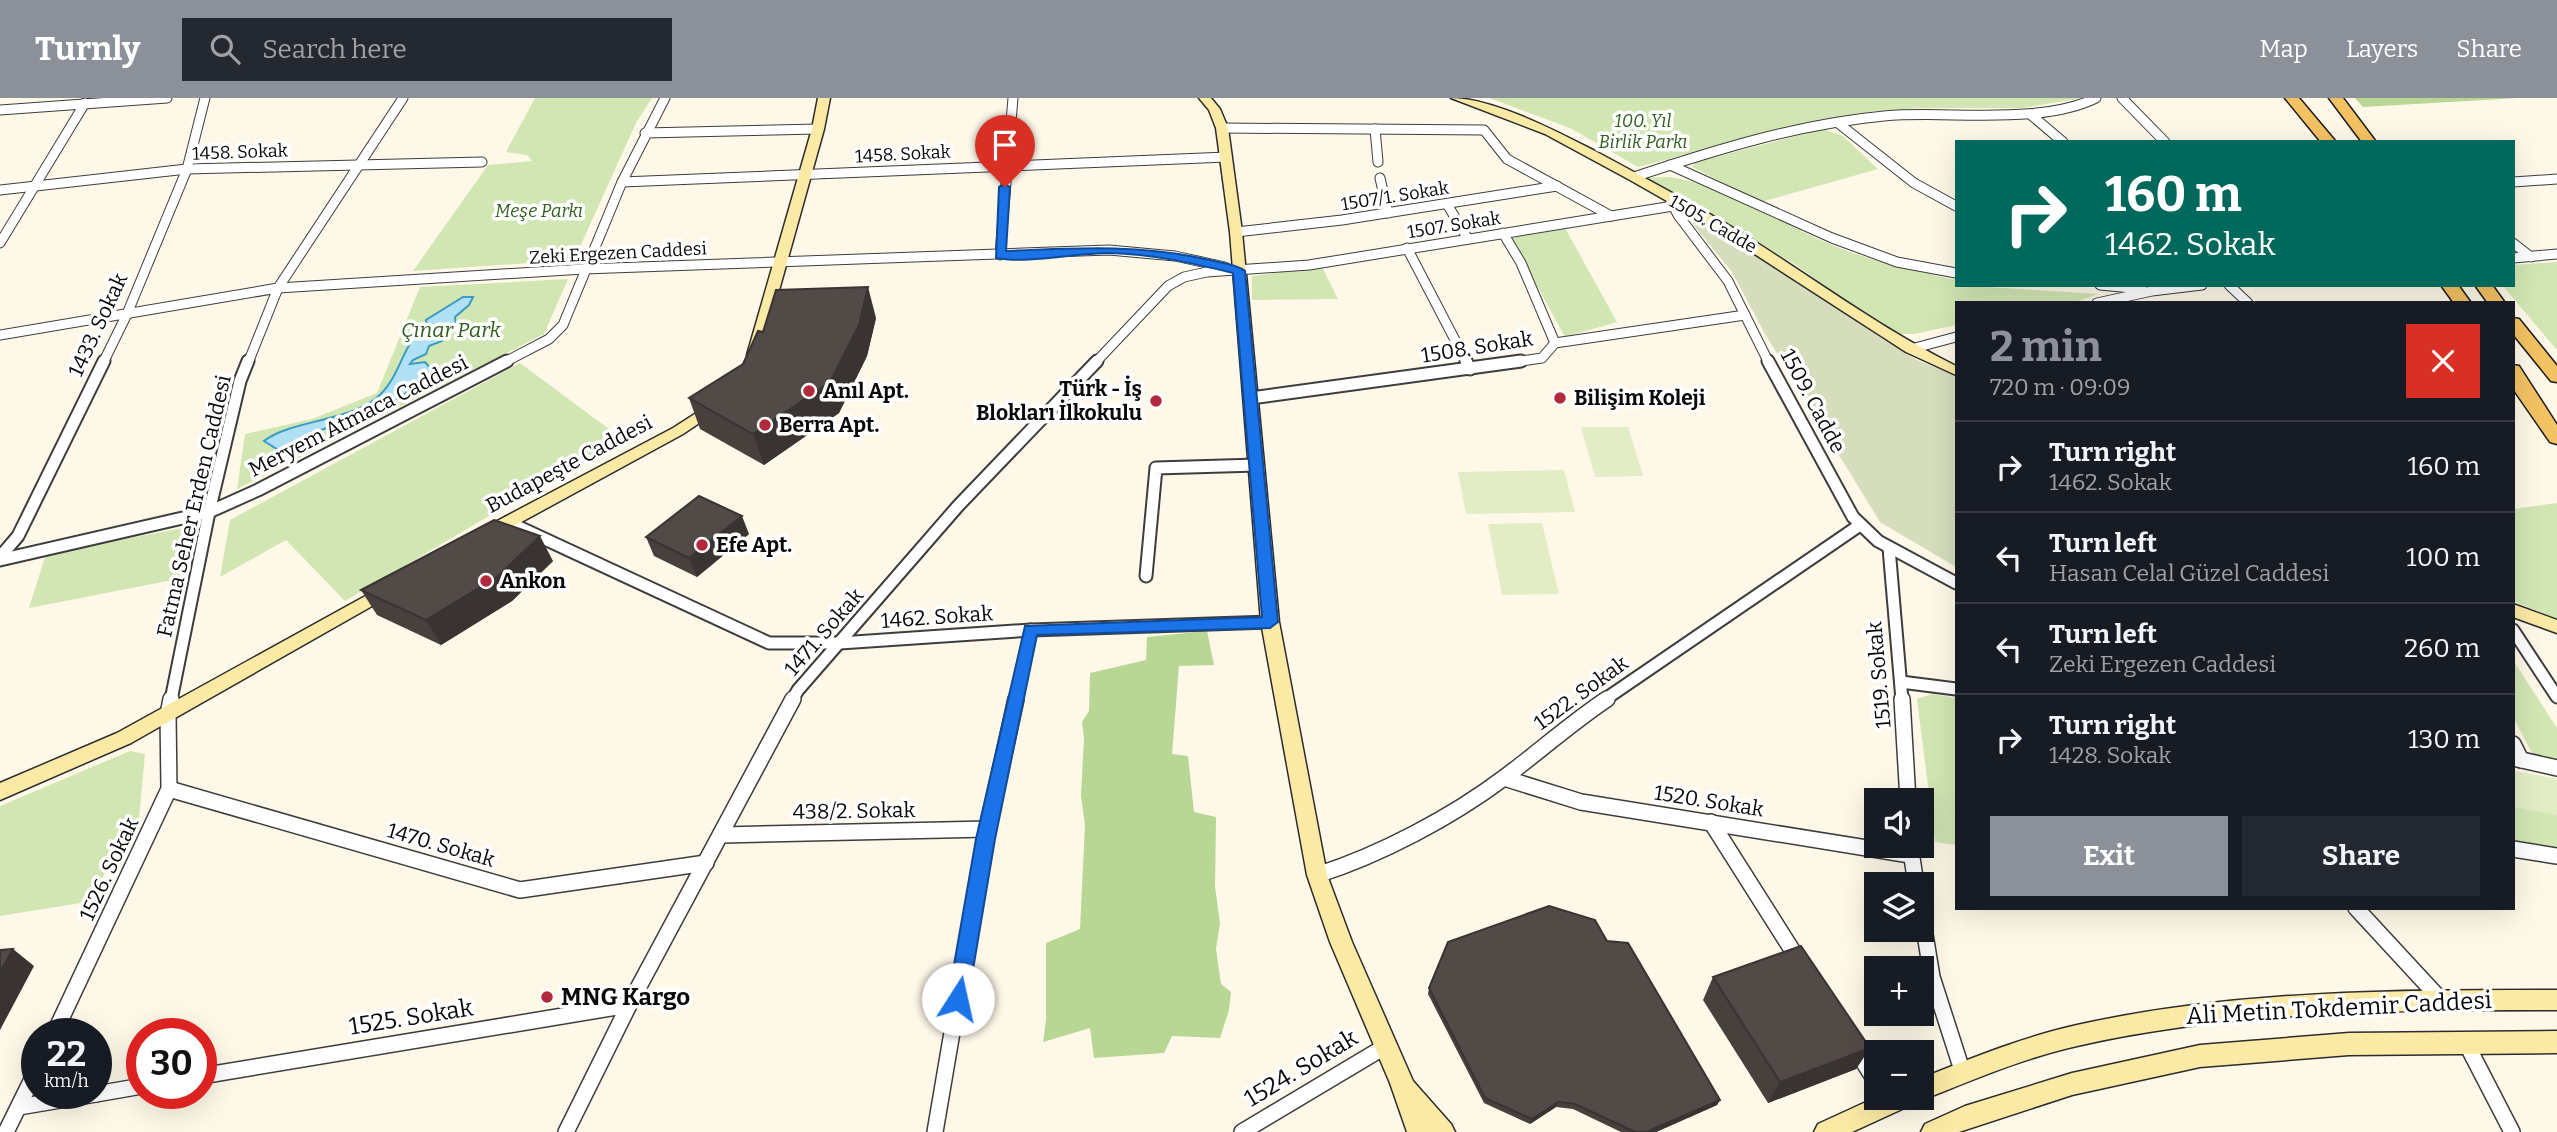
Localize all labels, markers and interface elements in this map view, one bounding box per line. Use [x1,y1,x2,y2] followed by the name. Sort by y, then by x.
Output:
[182,18,672,81] search box
[35,29,140,69] text: Turnly
[206,30,244,68] icon: search
[262,34,407,65] text: Search here
[2260,35,2308,63] text: Map
[2346,35,2418,63] text: Layers
[2456,35,2522,63] text: Share
[1599,110,1687,153] park label: 100. Yıl Birlik Parkı
[975,115,1035,187] pin
[986,126,1024,164] icon: arrive
[192,139,289,165] street label: 1458. Sokak
[855,140,952,167] street label: 1458. Sokak
[2105,165,2242,224] text: 160 m
[1990,168,2081,259] icon: right
[1340,177,1451,215] street label: 1507/1. Sokak
[1665,190,1761,258] street label: 1505. Cadde
[495,200,583,222] park label: Meşe Parkı
[1406,207,1503,243] street label: 1507. Sokak
[2105,225,2276,263] text: 1462. Sokak
[529,237,707,269] street label: Zeki Ergezen Caddesi
[63,269,133,381] street label: 1433. Sokak
[401,317,502,343] park label: Çınar Park
[1990,322,2102,372] text: 2 min
[2406,324,2480,398] button: close
[1419,325,1535,369] street label: 1508. Sokak
[1775,345,1851,457] street label: 1509. Cadde
[244,349,472,483] street label: Meryem Atmaca Caddesi
[151,372,237,640] street label: Fatma Seher Erden Caddesi
[1990,373,2131,401] text: 720 m · 09:09
[976,375,1142,426] place label: Türk - İş Blokları İlkokulu
[823,378,909,404] place label: Anıl Apt.
[801,383,817,399] marker: Anıl Apt.
[1574,385,1706,411] place label: Bilişim Koleji
[1552,390,1568,406] marker: Bilişim Koleji
[1148,393,1164,409] marker: Türk - İş Blokları İlkokulu
[481,409,657,519] street label: Budapeşte Caddesi
[779,412,879,438] place label: Berra Apt.
[757,417,773,433] marker: Berra Apt.
[2049,437,2176,468] text: Turn right
[1990,448,2028,486] icon: right
[2408,451,2480,482] text: 160 m
[2049,468,2172,496] text: 1462. Sokak
[2049,528,2157,559] text: Turn left
[716,532,792,558] place label: Efe Apt.
[694,537,710,553] marker: Efe Apt.
[1990,539,2028,577] icon: left
[2406,542,2480,573] text: 100 m
[2049,559,2329,587] text: Hasan Celal Güzel Caddesi
[500,568,566,594] place label: Ankon
[478,573,494,589] marker: Ankon
[779,583,869,681] street label: 1471. Sokak
[880,600,994,634] street label: 1462. Sokak
[2049,619,2157,650] text: Turn left
[1861,620,1897,729] street label: 1519. Sokak
[1990,630,2028,668] icon: left
[2404,633,2480,664] text: 260 m
[1529,650,1633,736] street label: 1522. Sokak
[2049,650,2276,678] text: Zeki Ergezen Caddesi
[2049,710,2176,741] text: Turn right
[1990,721,2028,759] icon: right
[2408,724,2480,755] text: 130 m
[2049,741,2171,769] text: 1428. Sokak
[1652,779,1766,823] street label: 1520. Sokak
[1864,788,1934,1110] map controls
[1864,788,1934,858] button: sound
[792,797,916,825] street label: 438/2. Sokak
[74,813,144,925] street label: 1526. Sokak
[1990,816,2228,896] button: Exit
[2242,816,2480,896] button: Share
[384,817,498,873] street label: 1470. Sokak
[1864,872,1934,942] button: layers
[1864,956,1934,1026] button: +
[921,962,995,1036] position arrow
[561,983,690,1011] place label: MNG Kargo
[2185,986,2493,1030] street label: Ali Metin Tokdemir Caddesi
[539,989,555,1005] marker: MNG Kargo
[347,993,475,1041] street label: 1525. Sokak
[126,1018,217,1109] speed limit sign: 30
[1240,1023,1363,1113] street label: 1524. Sokak
[47,1033,86,1075] text: 22
[1864,1040,1934,1110] button: −
[44,1070,89,1092] text: km/h

